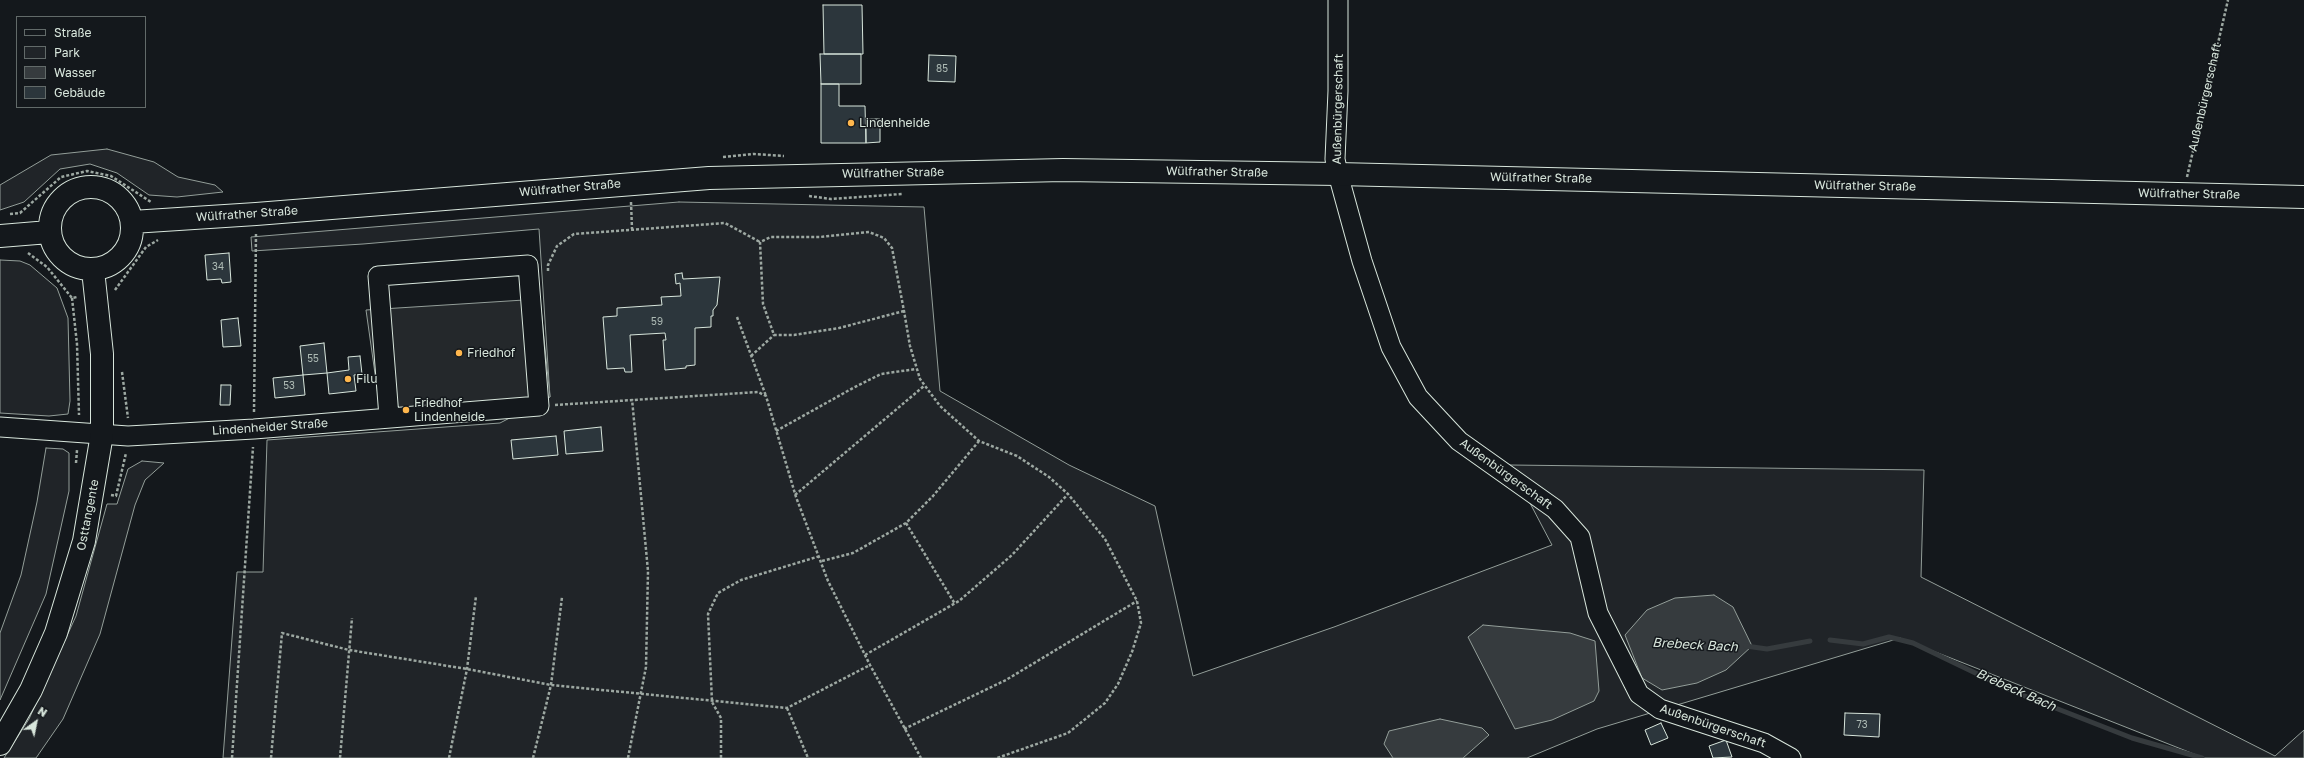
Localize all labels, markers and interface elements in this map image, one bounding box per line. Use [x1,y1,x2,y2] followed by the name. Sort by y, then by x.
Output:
[16,16,146,108] legend
[54,25,92,40] text: Straße
[2186,41,2224,153] street label: Außenbürgerschaft
[54,45,80,60] text: Park
[1330,53,1346,165] street label: Außenbürgerschaft
[936,63,948,75] house number: 85
[54,65,96,80] text: Wasser
[54,85,105,100] text: Gebäude
[859,116,930,130] place label: Lindenheide
[846,118,856,128] marker: Lindenheide
[1166,164,1268,180] street label: Wülfrather Straße
[842,165,944,181] street label: Wülfrather Straße
[1490,170,1592,186] street label: Wülfrather Straße
[519,176,621,200] street label: Wülfrather Straße
[1814,178,1916,194] street label: Wülfrather Straße
[2138,186,2240,202] street label: Wülfrather Straße
[196,203,298,225] street label: Wülfrather Straße
[212,261,224,273] house number: 34
[651,316,663,328] house number: 59
[467,346,515,360] place label: Friedhof
[454,348,464,358] marker: Friedhof
[307,353,319,365] house number: 55
[356,372,377,386] place label: Filu
[343,374,353,384] marker: Filu
[283,380,295,392] house number: 53
[414,396,485,424] place label: Friedhof Lindenheide
[401,405,411,415] marker: Friedhof Lindenheide
[212,416,328,438] street label: Lindenheider Straße
[1457,436,1555,512] street label: Außenbürgerschaft
[74,478,102,552] street label: Osttangente
[1652,635,1738,655] water label: Brebeck Bach
[1974,665,2058,715] water label: Brebeck Bach
[1658,701,1768,751] street label: Außenbürgerschaft
[16,702,56,742] north arrow
[36,704,50,719] text: N
[1856,719,1868,731] house number: 73

